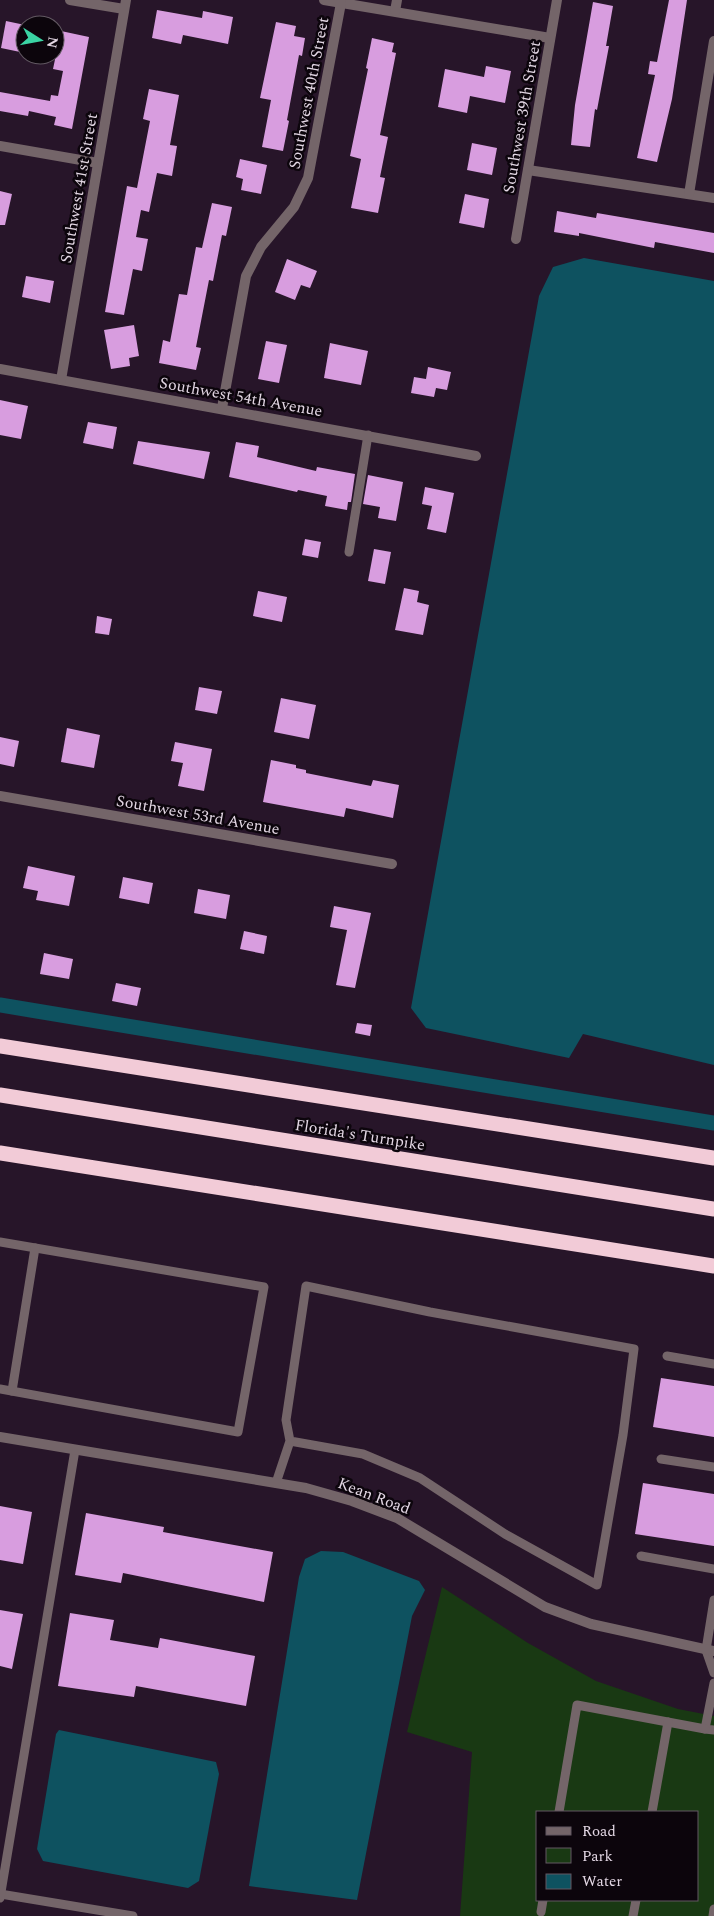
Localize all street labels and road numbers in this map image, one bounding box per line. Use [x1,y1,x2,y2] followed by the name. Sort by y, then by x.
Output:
[282,15,336,171] street label: Southwest 40th Street
[497,39,547,195] street label: Southwest 39th Street
[54,111,104,265] street label: Southwest 41st Street
[158,371,324,423] street label: Southwest 54th Avenue
[114,789,282,841] street label: Southwest 53rd Avenue
[293,1113,427,1157] street label: Florida's Turnpike
[334,1471,414,1521] street label: Kean Road

